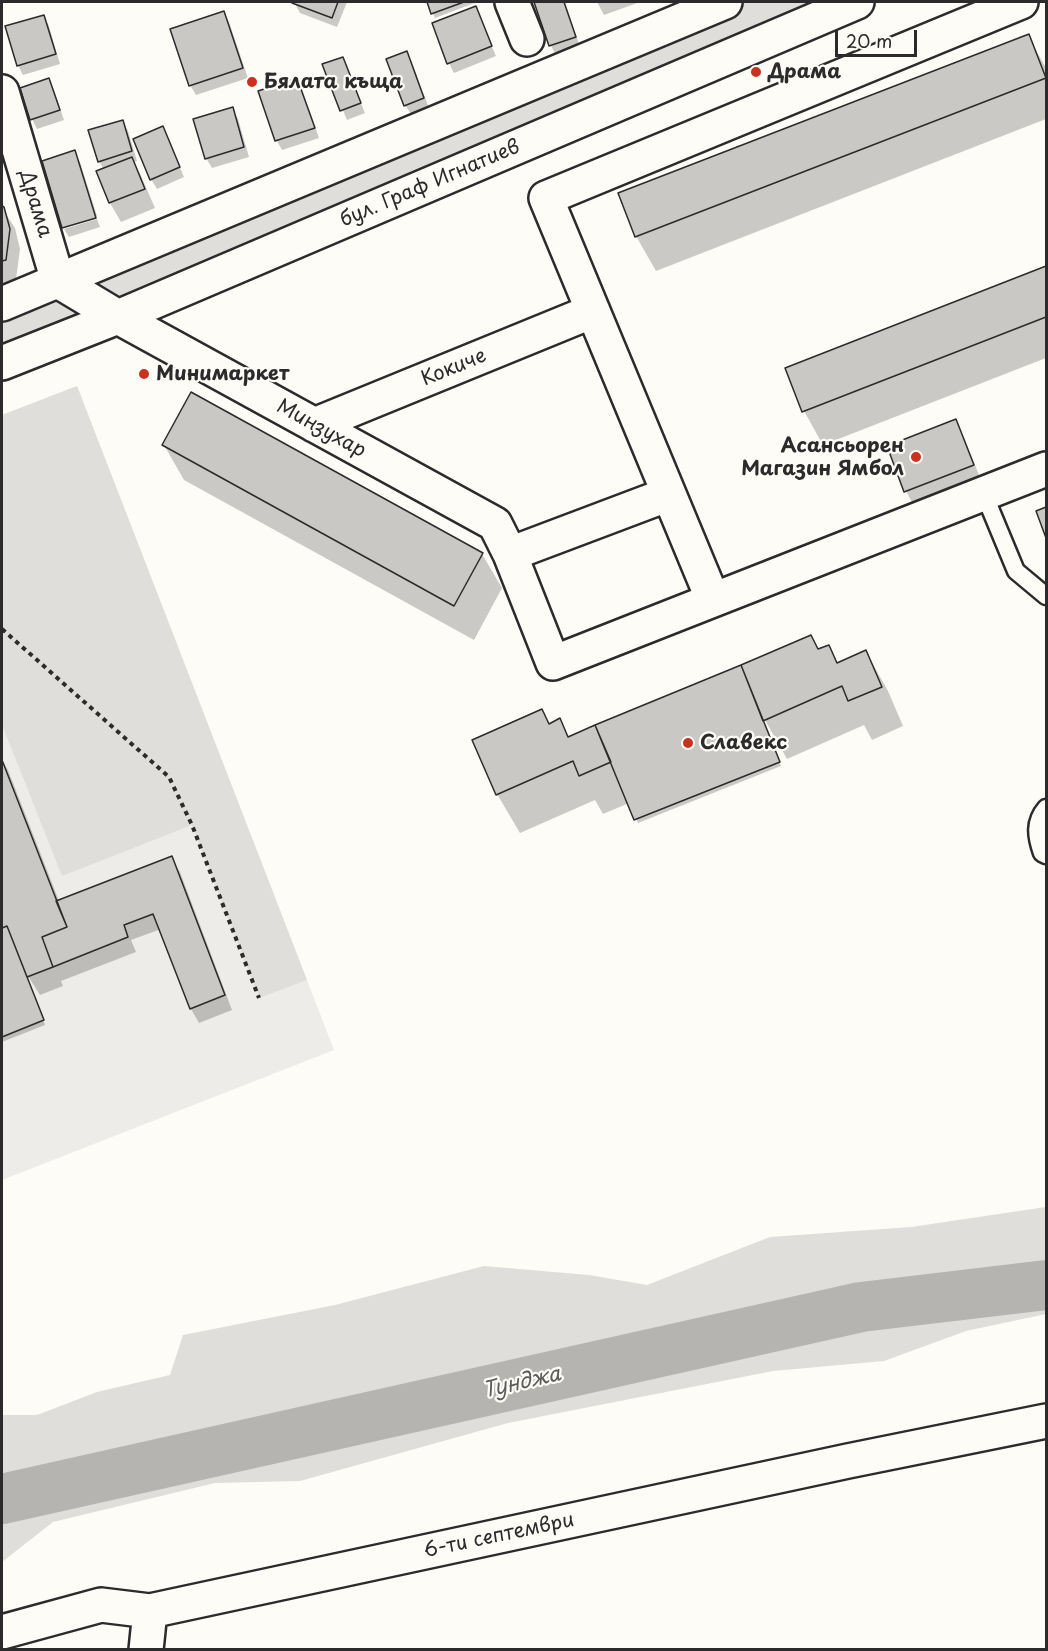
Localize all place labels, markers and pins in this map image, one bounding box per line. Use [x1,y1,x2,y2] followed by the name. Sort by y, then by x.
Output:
[768,60,841,84] place label: Драма
[749,65,763,79] marker: Драма
[264,70,403,94] place label: Бялата къща
[245,75,259,89] marker: Бялата къща
[156,362,289,386] place label: Минимаркет
[137,367,151,381] marker: Минимаркет
[741,434,904,481] place label: Асансьорен Магазин Ямбол
[909,450,923,464] marker: Асансьорен Магазин Ямбол
[700,731,787,755] place label: Славекс
[681,736,695,750] marker: Славекс

